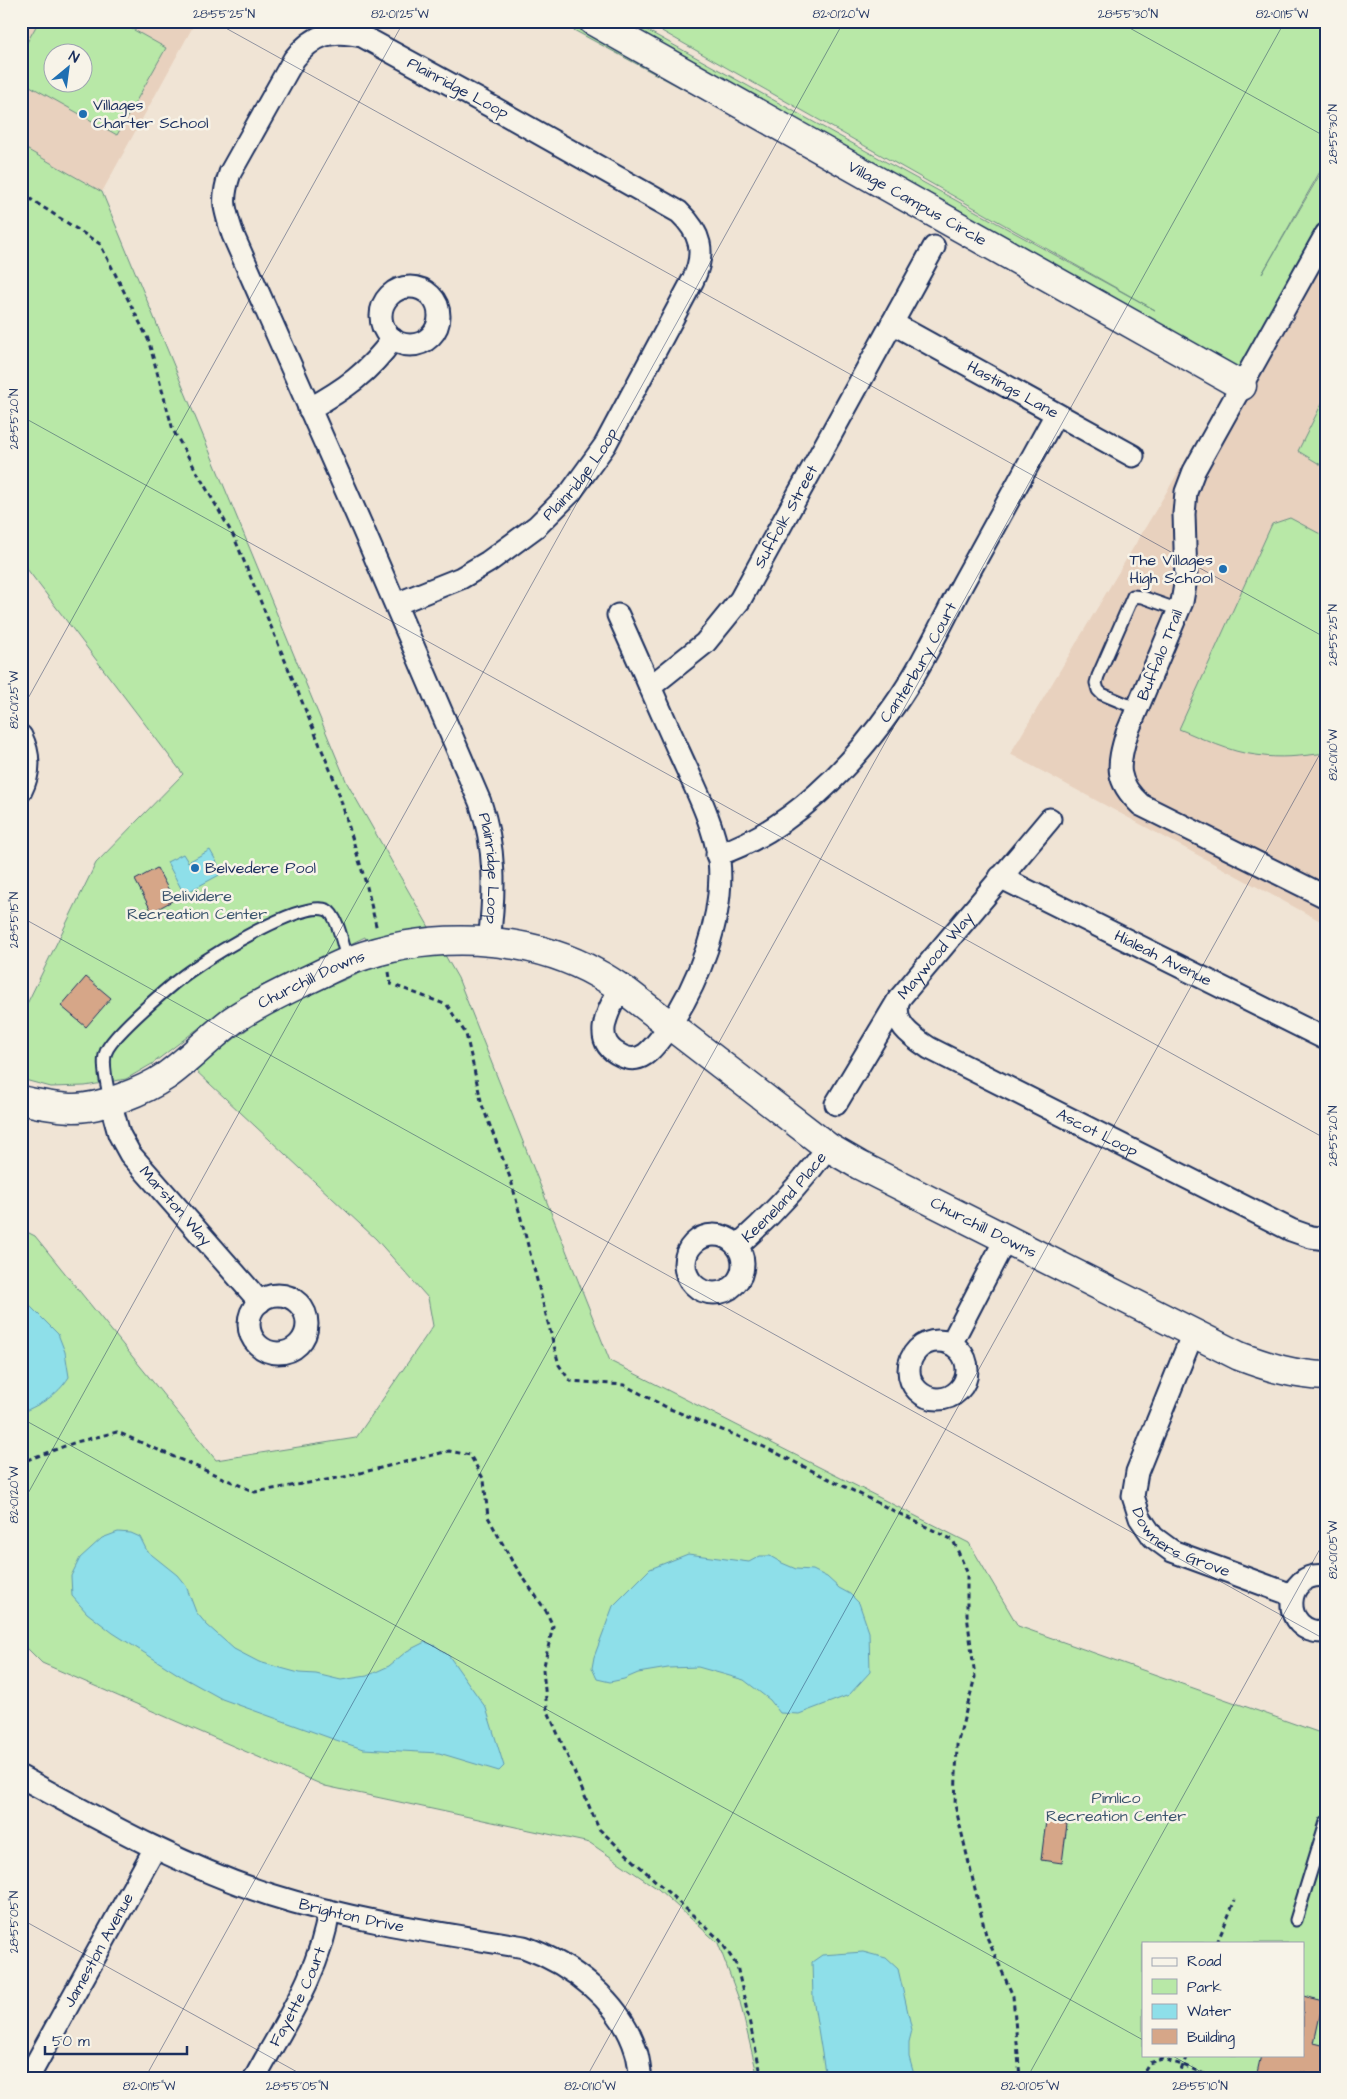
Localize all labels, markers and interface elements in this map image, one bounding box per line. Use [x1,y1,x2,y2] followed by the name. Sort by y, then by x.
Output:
[193,6,255,23] text: 28°55'25"N
[371,6,430,23] text: 82°01'25"W
[813,6,870,23] text: 82°01'20"W
[1098,6,1159,23] text: 28°55'30"N
[1256,6,1309,23] text: 82°01'15"W
[42,42,92,92] north arrow
[65,47,83,68] text: N
[403,52,513,125] street label: Plainridge Loop
[93,94,208,134] place label: Villages Charter School
[1325,103,1342,164] text: 28°55'30"N
[77,108,89,120] marker: Villages Charter School
[844,155,991,251] street label: Village Campus Circle
[963,356,1063,424] street label: Hastings Lane
[6,388,23,450] text: 28°55'20"N
[538,424,623,525] street label: Plainridge Loop
[749,461,823,572] street label: Suffolk Street
[1129,549,1213,590] place label: The Villages High School
[1217,563,1229,575] marker: The Villages High School
[874,598,962,727] street label: Canterbury Court
[1325,604,1342,666] text: 28°55'25"N
[1132,606,1188,704] street label: Buffalo Trail
[6,670,23,729] text: 82°01'25"W
[1325,729,1342,781] text: 82°01'10"W
[473,810,504,925] street label: Plainridge Loop
[205,857,316,879] place label: Belvedere Pool
[189,862,201,874] marker: Belvedere Pool
[127,885,267,925] park label: Belividere Recreation Center
[6,891,23,948] text: 28°55'15"N
[892,907,979,1004] street label: Maywood Way
[1111,925,1216,992] street label: Hialeah Avenue
[254,945,368,1014] street label: Churchill Downs
[1053,1103,1142,1162] street label: Ascot Loop
[1325,1105,1342,1167] text: 28°55'20"N
[737,1147,832,1248] street label: Keeneland Place
[134,1161,217,1251] street label: Marston Way
[926,1192,1040,1264] street label: Churchill Downs
[6,1466,23,1523] text: 82°01'20"W
[1126,1505,1234,1582] street label: Downers Grove
[1325,1520,1342,1579] text: 82°01'05"W
[1046,1787,1186,1827] park label: Pimlico Recreation Center
[58,1889,139,2011] street label: Jameston Avenue
[6,1890,23,1953] text: 28°55'05"N
[296,1893,406,1938] street label: Brighton Drive
[1142,1942,1304,2056] legend
[264,1944,331,2050] street label: Fayette Court
[1187,1951,1222,1972] text: Road
[1187,1977,1222,1998] text: Park
[1187,2001,1231,2022] text: Water
[45,2024,188,2056] scale bar
[1187,2027,1235,2049] text: Building
[52,2031,90,2052] text: 50 m
[123,2078,176,2095] text: 82°01'15"W
[266,2078,329,2095] text: 28°55'05"N
[564,2078,616,2095] text: 82°01'10"W
[1001,2078,1060,2095] text: 82°01'05"W
[1172,2078,1228,2095] text: 28°55'10"N

